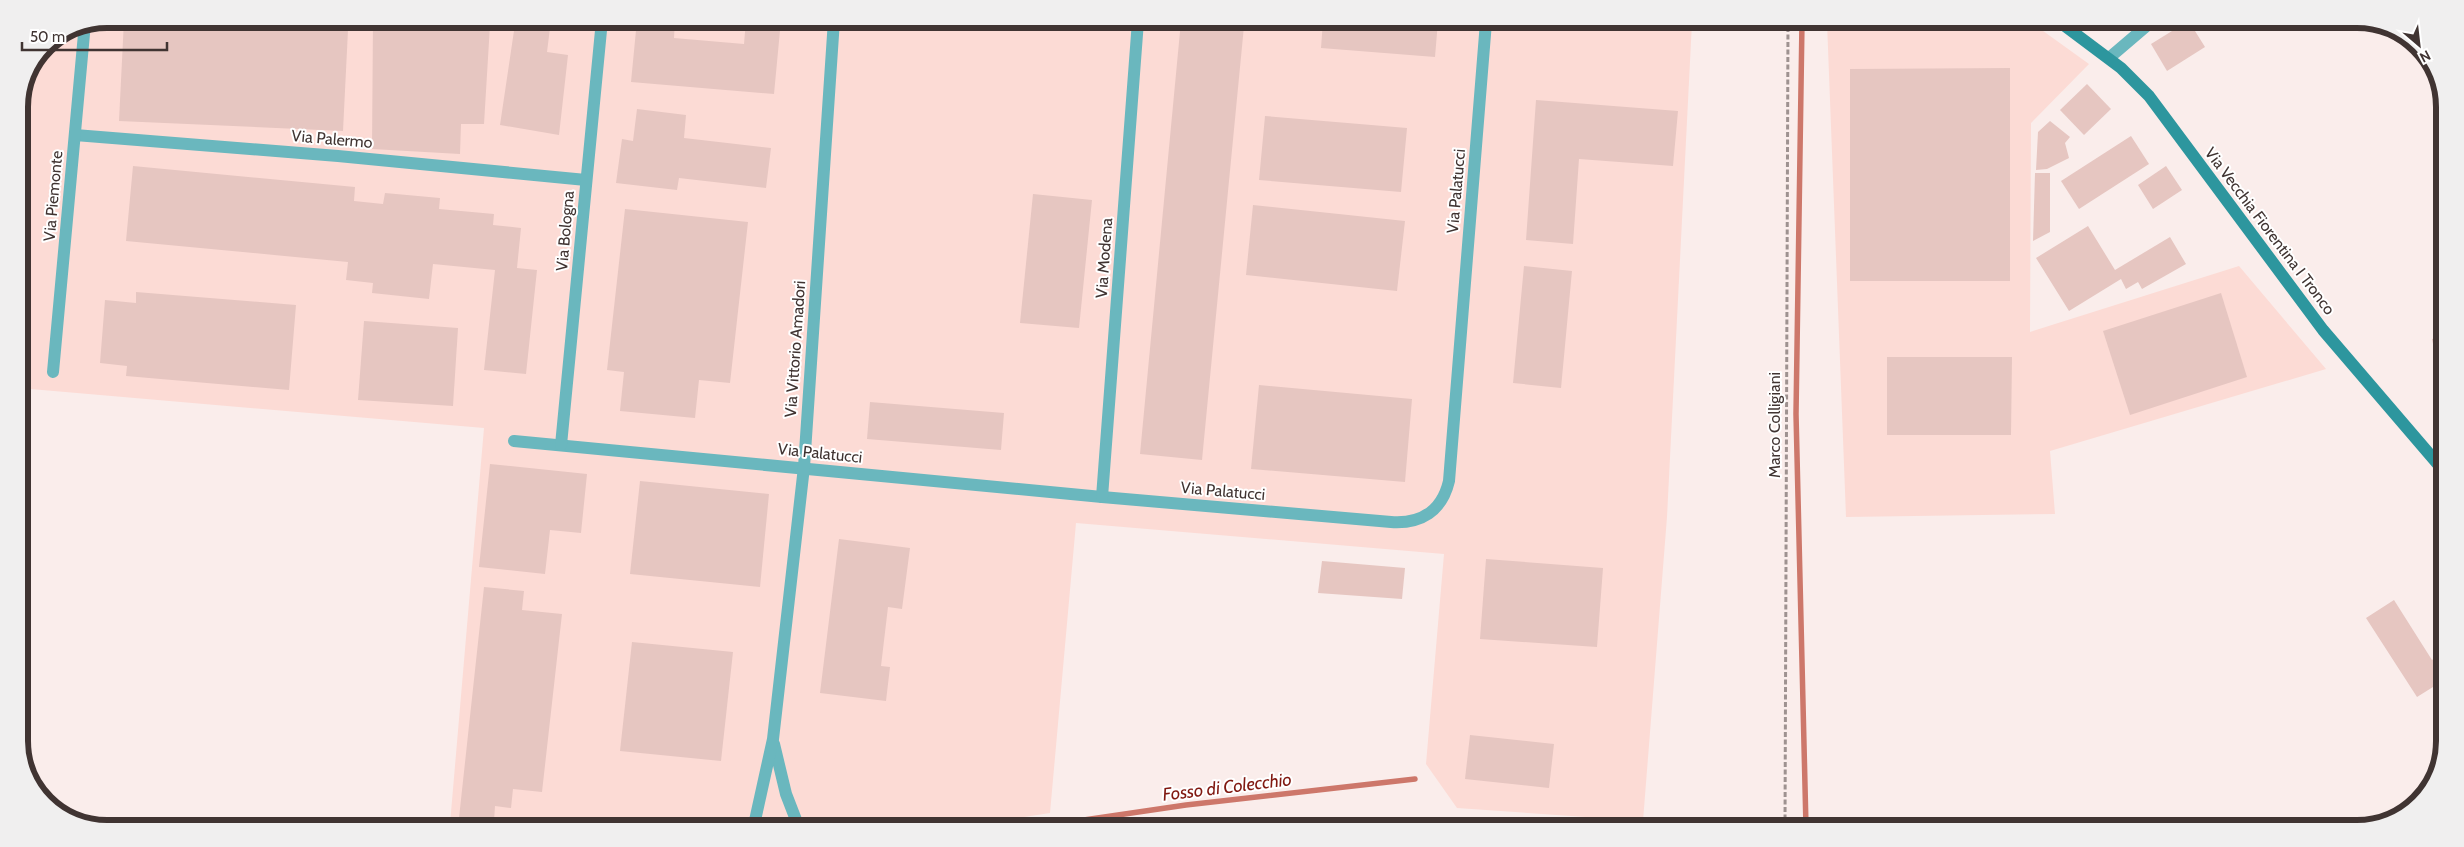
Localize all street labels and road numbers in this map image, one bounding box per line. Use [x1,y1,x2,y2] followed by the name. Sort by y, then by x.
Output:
[291,126,374,152] street label: Via Palermo
[2201,144,2339,319] street label: Via Vecchia Fiorentina I Tronco
[1443,148,1469,234] street label: Via Palatucci
[40,150,66,242] street label: Via Piemonte
[552,190,578,272] street label: Via Bologna
[1092,217,1116,299] street label: Via Modena
[781,280,809,418] street label: Via Vittorio Amadori
[1765,372,1784,478] street label: Marco Colligiani
[777,439,863,467] street label: Via Palatucci
[1180,478,1266,504] street label: Via Palatucci

